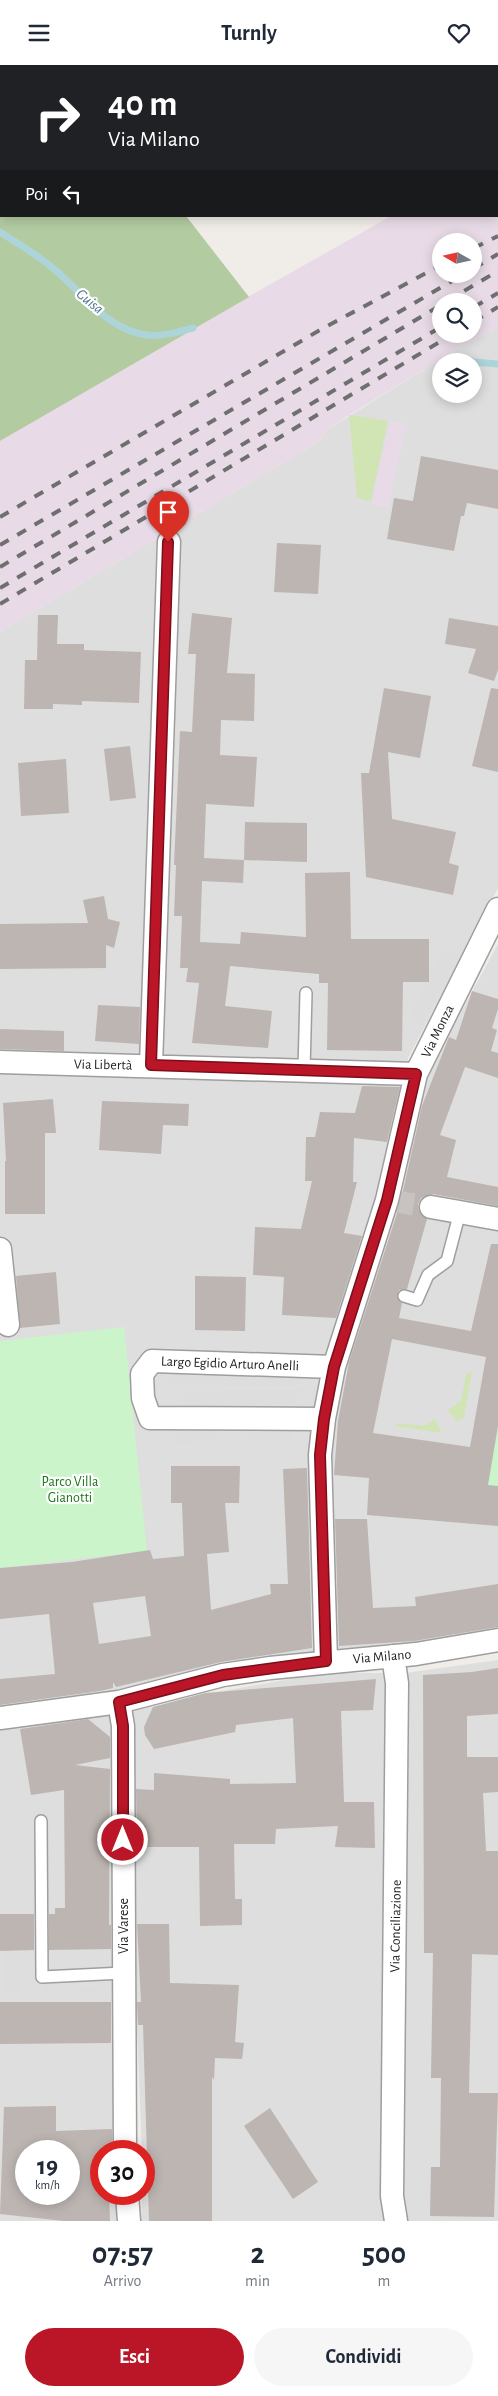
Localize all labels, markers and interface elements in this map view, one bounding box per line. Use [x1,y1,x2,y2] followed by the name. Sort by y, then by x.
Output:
[25,19,53,47] icon: menu
[445,19,473,47] icon: heart
[221,22,277,44] text: Turnly
[25,85,90,150] icon: right
[108,87,177,122] text: 40 m
[108,128,200,150] text: Via Milano
[58,180,86,208] icon: left
[25,185,48,204] text: Poi
[432,233,482,283] north arrow
[432,233,482,403] map controls
[73,286,106,317] water label: Guisa
[432,293,482,343] button: search
[432,353,482,403] button: layers
[147,491,189,542] pin
[154,498,182,526] icon: arrive
[419,1002,457,1060] street label: Via Monza
[74,1057,133,1073] street label: Via Libertà
[161,1355,299,1373] street label: Largo Egidio Arturo Anelli
[42,1475,99,1505] park label: Parco Villa Gianotti
[352,1647,412,1667] street label: Via Milano
[96,1813,148,1865] position arrow
[388,1880,404,1972] street label: Via Conciliazione
[117,1898,131,1954] street label: Via Varese
[90,2140,155,2205] speed limit sign: 30
[37,2154,58,2179] text: 19
[35,2179,60,2191] text: km/h
[92,2239,153,2269] text: 07:57
[251,2239,265,2269] text: 2
[362,2239,406,2269] text: 500
[104,2273,141,2289] text: Arrivo
[245,2273,270,2289] text: min
[378,2273,390,2289] text: m
[25,2328,244,2386] button: Esci
[254,2328,473,2386] button: Condividi

